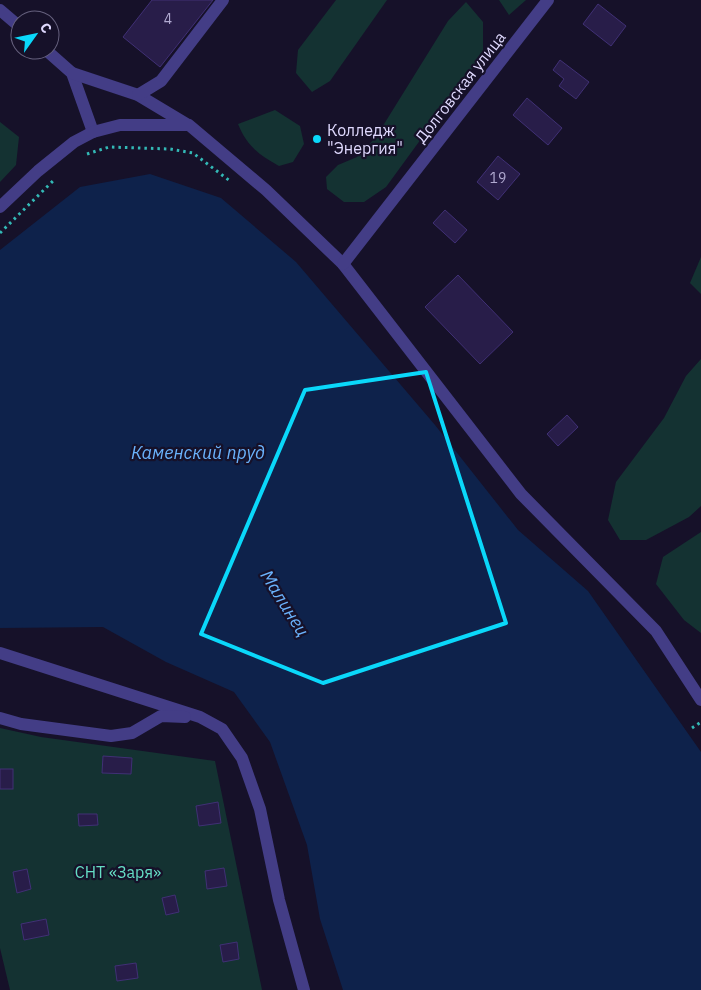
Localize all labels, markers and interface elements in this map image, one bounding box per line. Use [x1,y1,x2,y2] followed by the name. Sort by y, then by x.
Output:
[10,10,60,60] north arrow
[164,10,172,28] house number: 4
[36,19,56,37] text: С
[410,27,510,147] street label: Долговская улица
[327,120,403,158] place label: Колледж "Энергия"
[311,133,323,145] marker: Колледж "Энергия"
[490,169,506,187] house number: 19
[131,441,265,464] water label: Каменский пруд
[256,565,314,641] water label: Малинец
[75,862,161,882] park label: СНТ «Заря»

